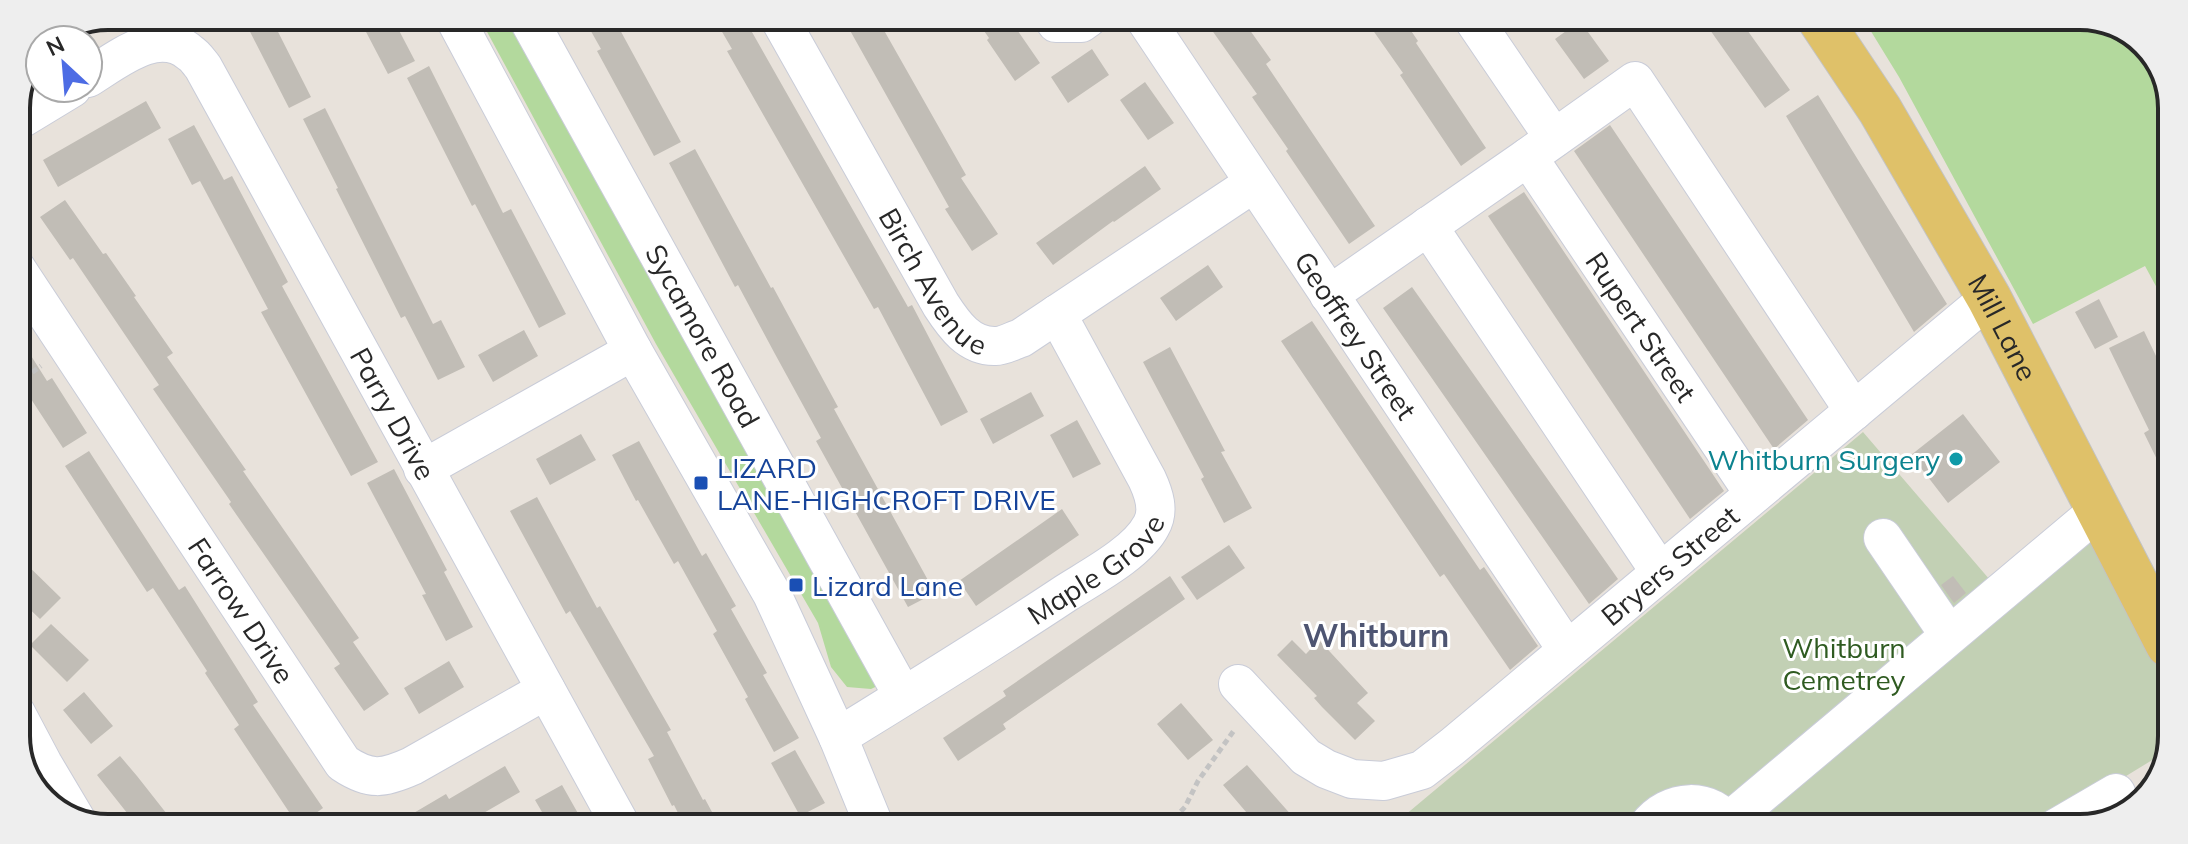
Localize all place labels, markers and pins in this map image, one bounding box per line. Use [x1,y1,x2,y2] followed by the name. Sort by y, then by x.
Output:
[1708,442,1940,477] place label: Whitburn Surgery
[717,450,1056,517] place label: LIZARD LANE-HIGHCROFT DRIVE
[1947,450,1965,468] marker: Whitburn Surgery
[692,474,710,492] marker: LIZARD LANE-HIGHCROFT DRIVE
[812,568,963,603] place label: Lizard Lane
[787,576,805,594] marker: Lizard Lane

